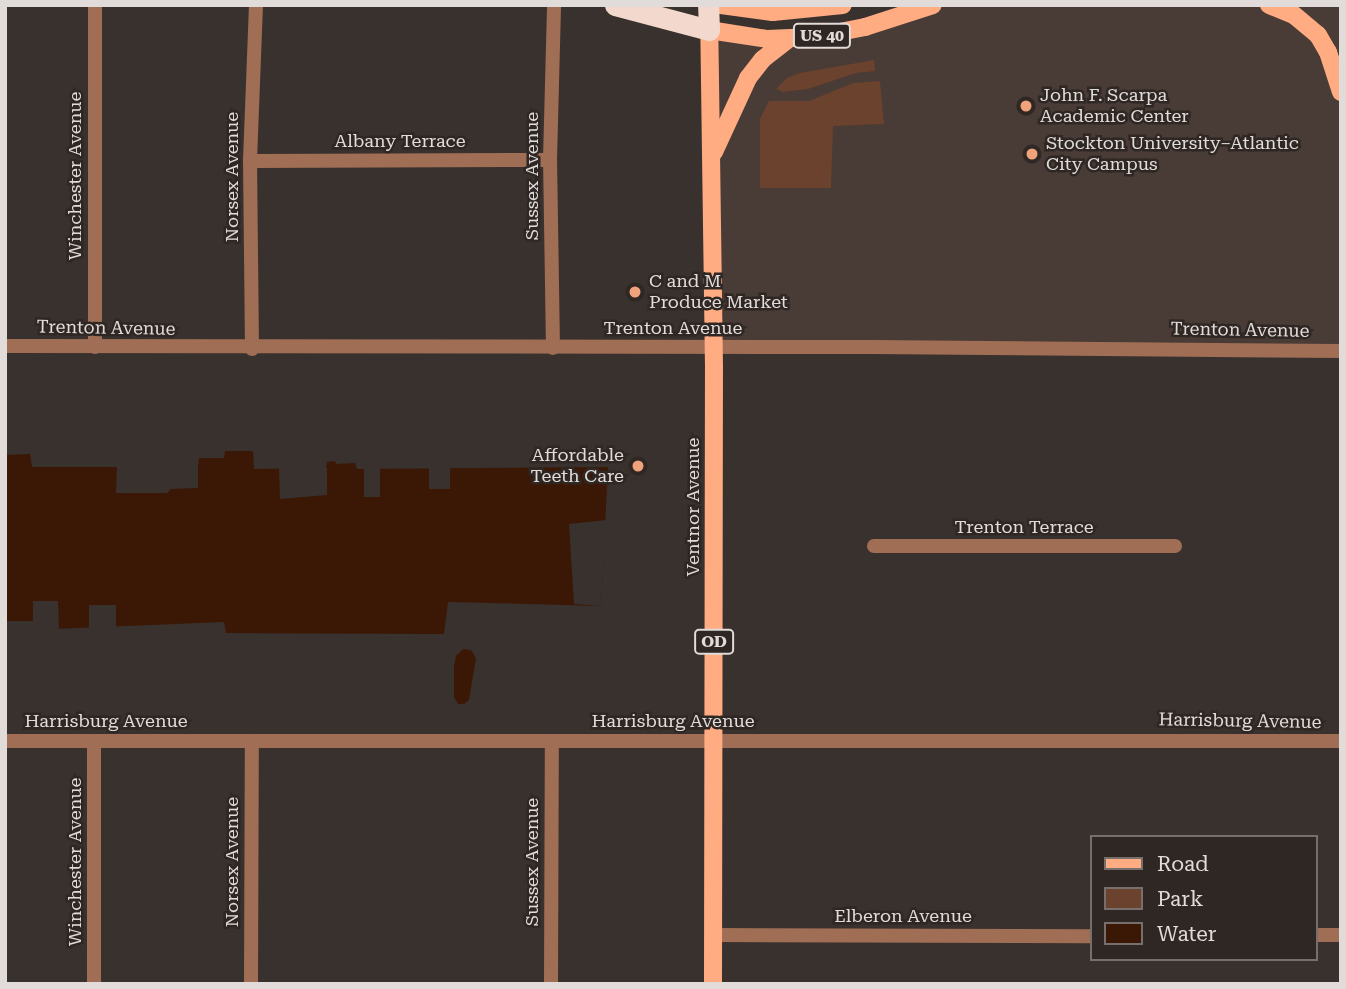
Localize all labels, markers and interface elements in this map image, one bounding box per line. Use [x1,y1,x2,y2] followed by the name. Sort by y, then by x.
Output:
[792,24,852,48] road number: US 40
[1040,85,1189,128] place label: John F. Scarpa Academic Center
[64,92,86,260] street label: Winchester Avenue
[1018,98,1034,114] marker: John F. Scarpa Academic Center
[221,112,243,242] street label: Norsex Avenue
[521,112,543,240] street label: Sussex Avenue
[334,130,466,152] street label: Albany Terrace
[1046,133,1299,176] place label: Stockton University–Atlantic City Campus
[1024,146,1040,162] marker: Stockton University–Atlantic City Campus
[649,271,788,314] place label: C and M Produce Market
[627,284,643,300] marker: C and M Produce Market
[36,316,176,340] street label: Trenton Avenue
[604,317,742,339] street label: Trenton Avenue
[1170,318,1310,342] street label: Trenton Avenue
[682,438,704,576] street label: Ventnor Avenue
[531,445,624,488] place label: Affordable Teeth Care
[630,458,646,474] marker: Affordable Teeth Care
[954,516,1094,538] street label: Trenton Terrace
[693,629,735,654] road number: OD
[1158,709,1322,733] street label: Harrisburg Avenue
[24,710,188,732] street label: Harrisburg Avenue
[591,710,755,732] street label: Harrisburg Avenue
[64,778,86,946] street label: Winchester Avenue
[221,797,243,927] street label: Norsex Avenue
[521,798,543,926] street label: Sussex Avenue
[1090,835,1318,961] legend
[1157,852,1209,876] text: Road
[1157,887,1203,911] text: Park
[834,905,972,927] street label: Elberon Avenue
[1157,922,1216,946] text: Water

